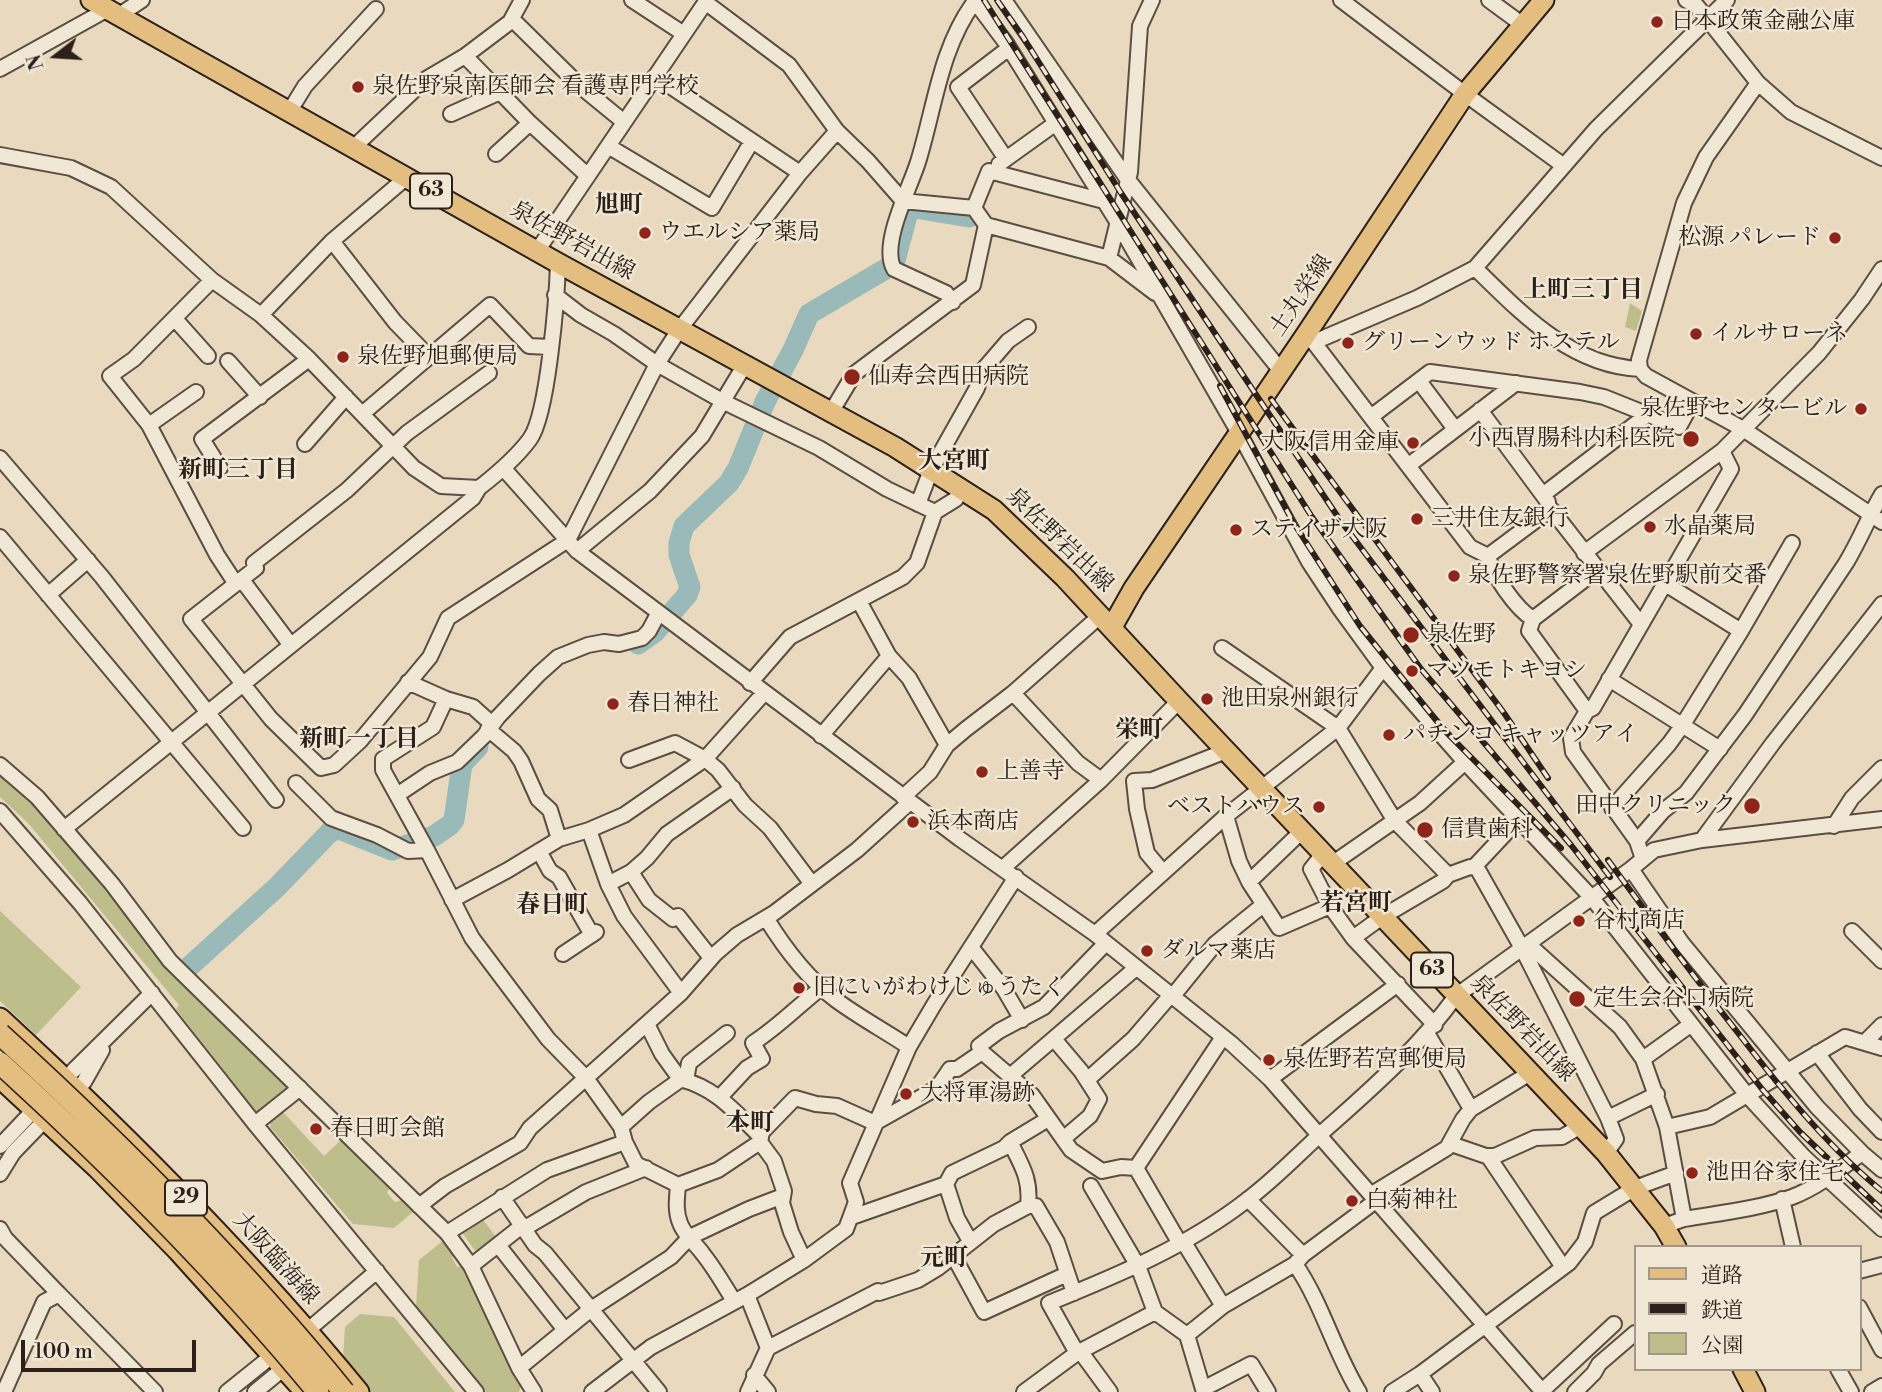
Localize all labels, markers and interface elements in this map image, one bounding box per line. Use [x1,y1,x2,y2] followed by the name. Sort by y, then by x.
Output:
[1671,8,1855,36] place label: 日本政策金融公庫
[1649,14,1665,30] marker: 日本政策金融公庫
[21,21,91,91] north arrow
[22,51,50,73] text: N
[372,73,699,101] place label: 泉佐野泉南医師会 看護専門学校
[350,79,366,95] marker: 泉佐野泉南医師会 看護専門学校
[410,174,452,208] road number: 63
[595,192,643,220] district label: 旭町
[505,196,639,288] street label: 泉佐野岩出線
[659,219,820,247] place label: ウエルシア薬局
[1678,224,1821,252] place label: 松源 パレード
[637,225,653,241] marker: ウエルシア薬局
[1827,230,1843,246] marker: 松源 パレード
[1265,250,1339,342] street label: 土丸栄線
[1523,277,1643,305] district label: 上町三丁目
[1710,320,1848,348] place label: イルサローネ
[1688,326,1704,342] marker: イルサローネ
[1362,329,1620,357] place label: グリーンウッド ホステル
[1340,335,1356,351] marker: グリーンウッド ホステル
[357,343,518,371] place label: 泉佐野旭郵便局
[335,349,351,365] marker: 泉佐野旭郵便局
[868,363,1029,391] place label: 仙寿会西田病院
[842,367,862,387] marker: 仙寿会西田病院
[1640,395,1847,423] place label: 泉佐野センタービル
[1853,401,1869,417] marker: 泉佐野センタービル
[1468,425,1675,453] place label: 小西胃腸科内科医院
[1261,429,1399,457] place label: 大阪信用金庫
[1681,429,1701,449] marker: 小西胃腸科内科医院
[1405,435,1421,451] marker: 大阪信用金庫
[918,448,990,476] district label: 大宮町
[178,457,298,485] district label: 新町三丁目
[1000,483,1118,599] street label: 泉佐野岩出線
[1431,505,1569,533] place label: 三井住友銀行
[1409,511,1425,527] marker: 三井住友銀行
[1664,513,1756,541] place label: 水晶薬局
[1250,516,1388,544] place label: ステイザ大阪
[1642,519,1658,535] marker: 水晶薬局
[1228,522,1244,538] marker: ステイザ大阪
[1468,562,1767,590] place label: 泉佐野警察署泉佐野駅前交番
[1446,568,1462,584] marker: 泉佐野警察署泉佐野駅前交番
[1427,621,1496,649] place label: 泉佐野
[1401,625,1421,645] marker: 泉佐野
[1426,657,1587,685] place label: マツモトキヨシ
[1404,663,1420,679] marker: マツモトキヨシ
[1221,685,1359,713] place label: 池田泉州銀行
[627,690,719,718] place label: 春日神社
[1199,691,1215,707] marker: 池田泉州銀行
[605,696,621,712] marker: 春日神社
[1115,717,1163,745] district label: 栄町
[1403,721,1638,749] place label: パチンコ キャッツアイ
[299,726,419,754] district label: 新町一丁目
[1381,727,1397,743] marker: パチンコ キャッツアイ
[996,758,1065,786] place label: 上善寺
[974,764,990,780] marker: 上善寺
[1575,792,1736,820] place label: 田中クリニック
[1167,793,1305,821] place label: ベストハウス
[1742,796,1762,816] marker: 田中クリニック
[1311,799,1327,815] marker: ベストハウス
[927,808,1019,836] place label: 浜本商店
[905,814,921,830] marker: 浜本商店
[1441,816,1533,844] place label: 信貴歯科
[1415,820,1435,840] marker: 信貴歯科
[1320,890,1392,918] district label: 若宮町
[516,892,588,920] district label: 春日町
[1593,907,1685,935] place label: 谷村商店
[1571,913,1587,929] marker: 谷村商店
[1161,937,1276,965] place label: ダルマ薬店
[1139,943,1155,959] marker: ダルマ薬店
[1411,953,1453,988] road number: 63
[1464,970,1580,1088] street label: 泉佐野岩出線
[813,974,1066,1002] place label: 旧にいがわけじゅうたく
[791,980,807,996] marker: 旧にいがわけじゅうたく
[1593,985,1754,1013] place label: 定生会谷口病院
[1567,989,1587,1009] marker: 定生会谷口病院
[1283,1046,1467,1074] place label: 泉佐野若宮郵便局
[1261,1052,1277,1068] marker: 泉佐野若宮郵便局
[920,1080,1035,1108] place label: 大将軍湯跡
[898,1086,914,1102] marker: 大将軍湯跡
[726,1110,774,1138] district label: 本町
[330,1115,445,1143] place label: 春日町会館
[308,1121,324,1137] marker: 春日町会館
[1706,1159,1844,1187] place label: 池田谷家住宅
[1684,1165,1700,1181] marker: 池田谷家住宅
[165,1180,207,1216] road number: 29
[1366,1187,1458,1215] place label: 白菊神社
[1344,1193,1360,1209] marker: 白菊神社
[226,1207,324,1311] street label: 大阪臨海線
[920,1245,968,1273] district label: 元町
[1633,1245,1861,1371] legend
[1701,1263,1743,1289] text: 道路
[1701,1298,1743,1324] text: 鉄道
[24,1326,200,1370] scale bar
[1701,1333,1743,1359] text: 公園
[34,1339,93,1365] text: 100 m

